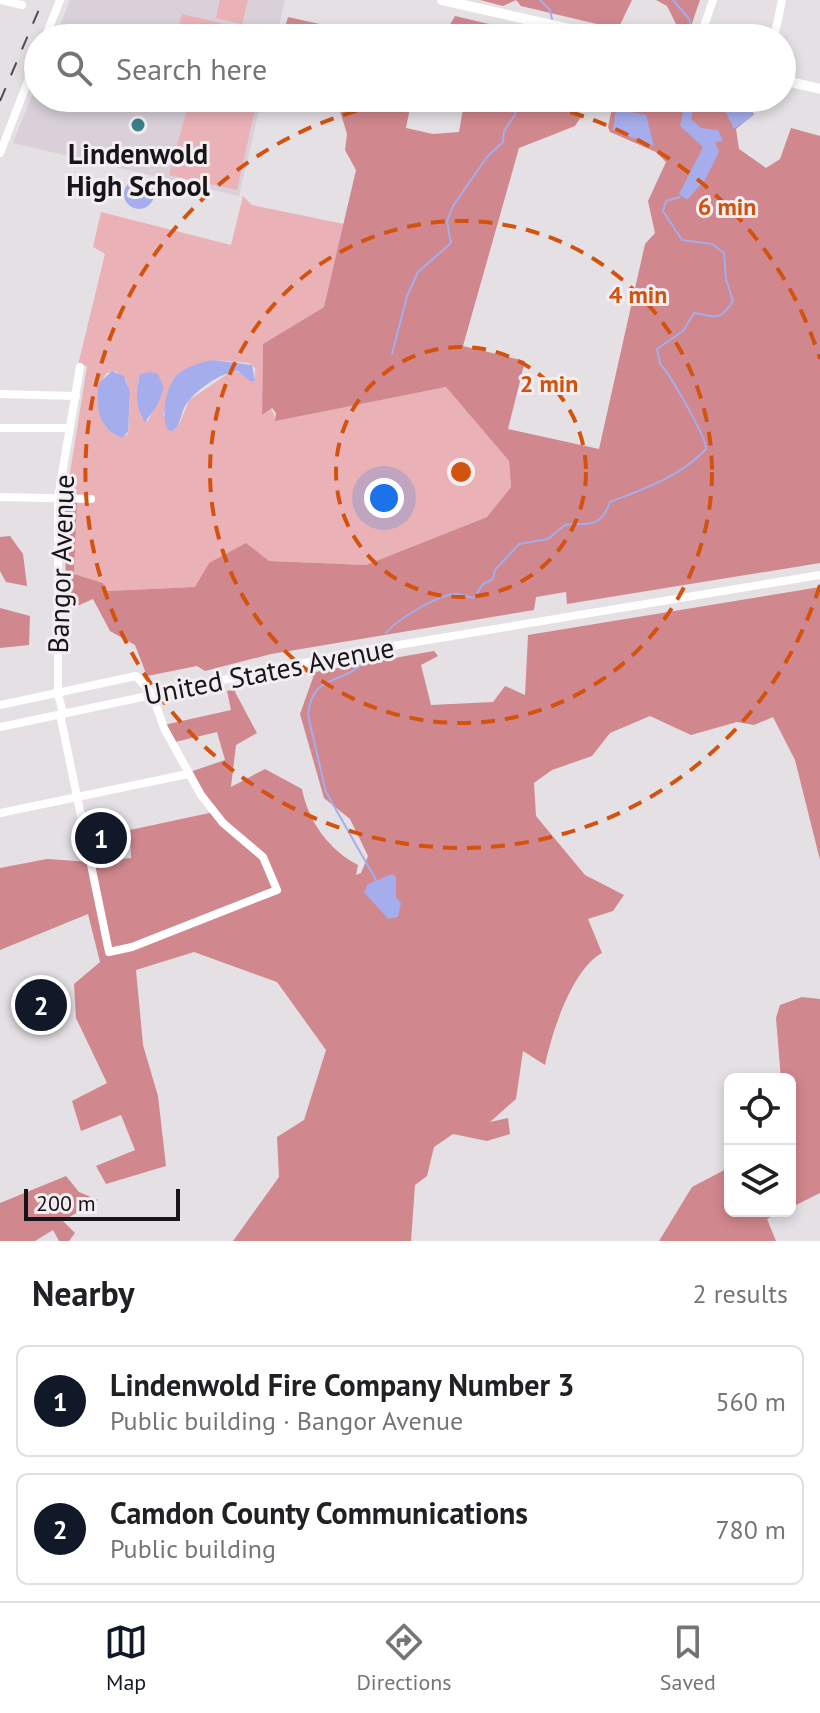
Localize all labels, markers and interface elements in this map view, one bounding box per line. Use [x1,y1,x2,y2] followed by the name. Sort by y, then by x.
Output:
[24,24,796,112] search box
[52,46,96,90] icon: search
[116,49,267,88] text: Search here
[129,116,147,134] marker: Lindenwold High School
[66,135,211,204] place label: Lindenwold High School
[698,191,756,222] text: 6 min
[609,279,667,310] text: 4 min
[520,368,578,399] text: 2 min
[447,458,475,486] centre of rings
[39,474,82,654] street label: Bangor Avenue
[364,478,404,518] your location
[140,628,397,713] street label: United States Avenue
[75,808,127,868] pin: 1
[15,975,67,1035] pin: 2
[724,1073,796,1217] map controls
[724,1073,796,1145] button: locate
[724,1145,796,1217] button: layers
[24,1185,180,1221] scale bar
[36,1189,96,1217] text: 200 m
[32,1271,134,1315] text: Nearby
[693,1277,788,1310] text: 2 results
[110,1365,575,1404] text: Lindenwold Fire Company Number 3
[53,1385,67,1418] text: 1
[715,1385,786,1418] text: 560 m
[110,1404,463,1437] text: Public building · Bangor Avenue
[110,1493,528,1532] text: Camdon County Communications
[53,1513,67,1546] text: 2
[715,1513,786,1546] text: 780 m
[110,1532,276,1565] text: Public building
[104,1620,148,1696] tab: Map
[356,1620,452,1696] tab: Directions
[660,1620,716,1696] tab: Saved

